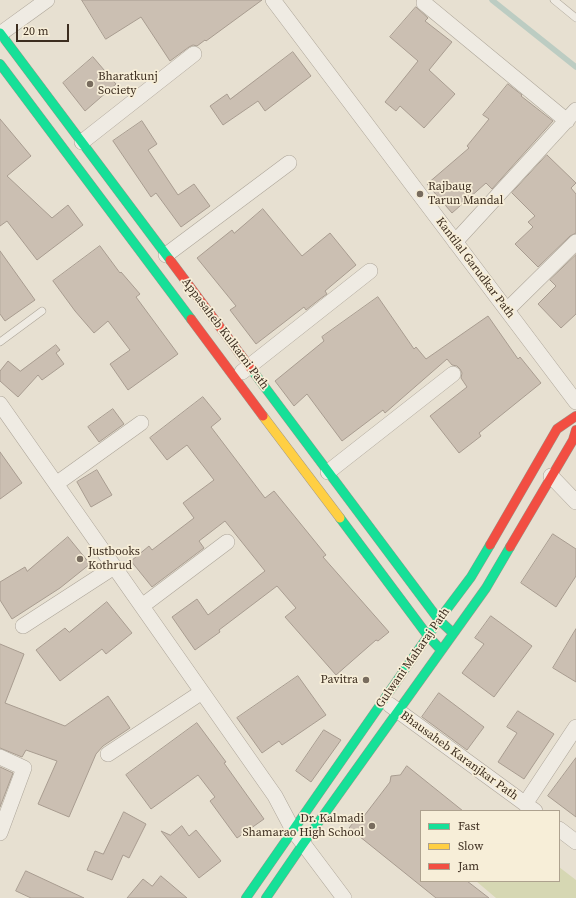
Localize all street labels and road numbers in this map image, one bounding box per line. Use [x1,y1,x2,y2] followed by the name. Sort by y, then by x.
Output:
[432,215,518,321] street label: Kantilal Garudkar Path
[178,275,272,393] street label: Appasaheb Kulkarni Path
[373,605,453,711] street label: Gulwani Maharaj Path
[397,708,521,804] street label: Bhausaheb Karanjkar Path

